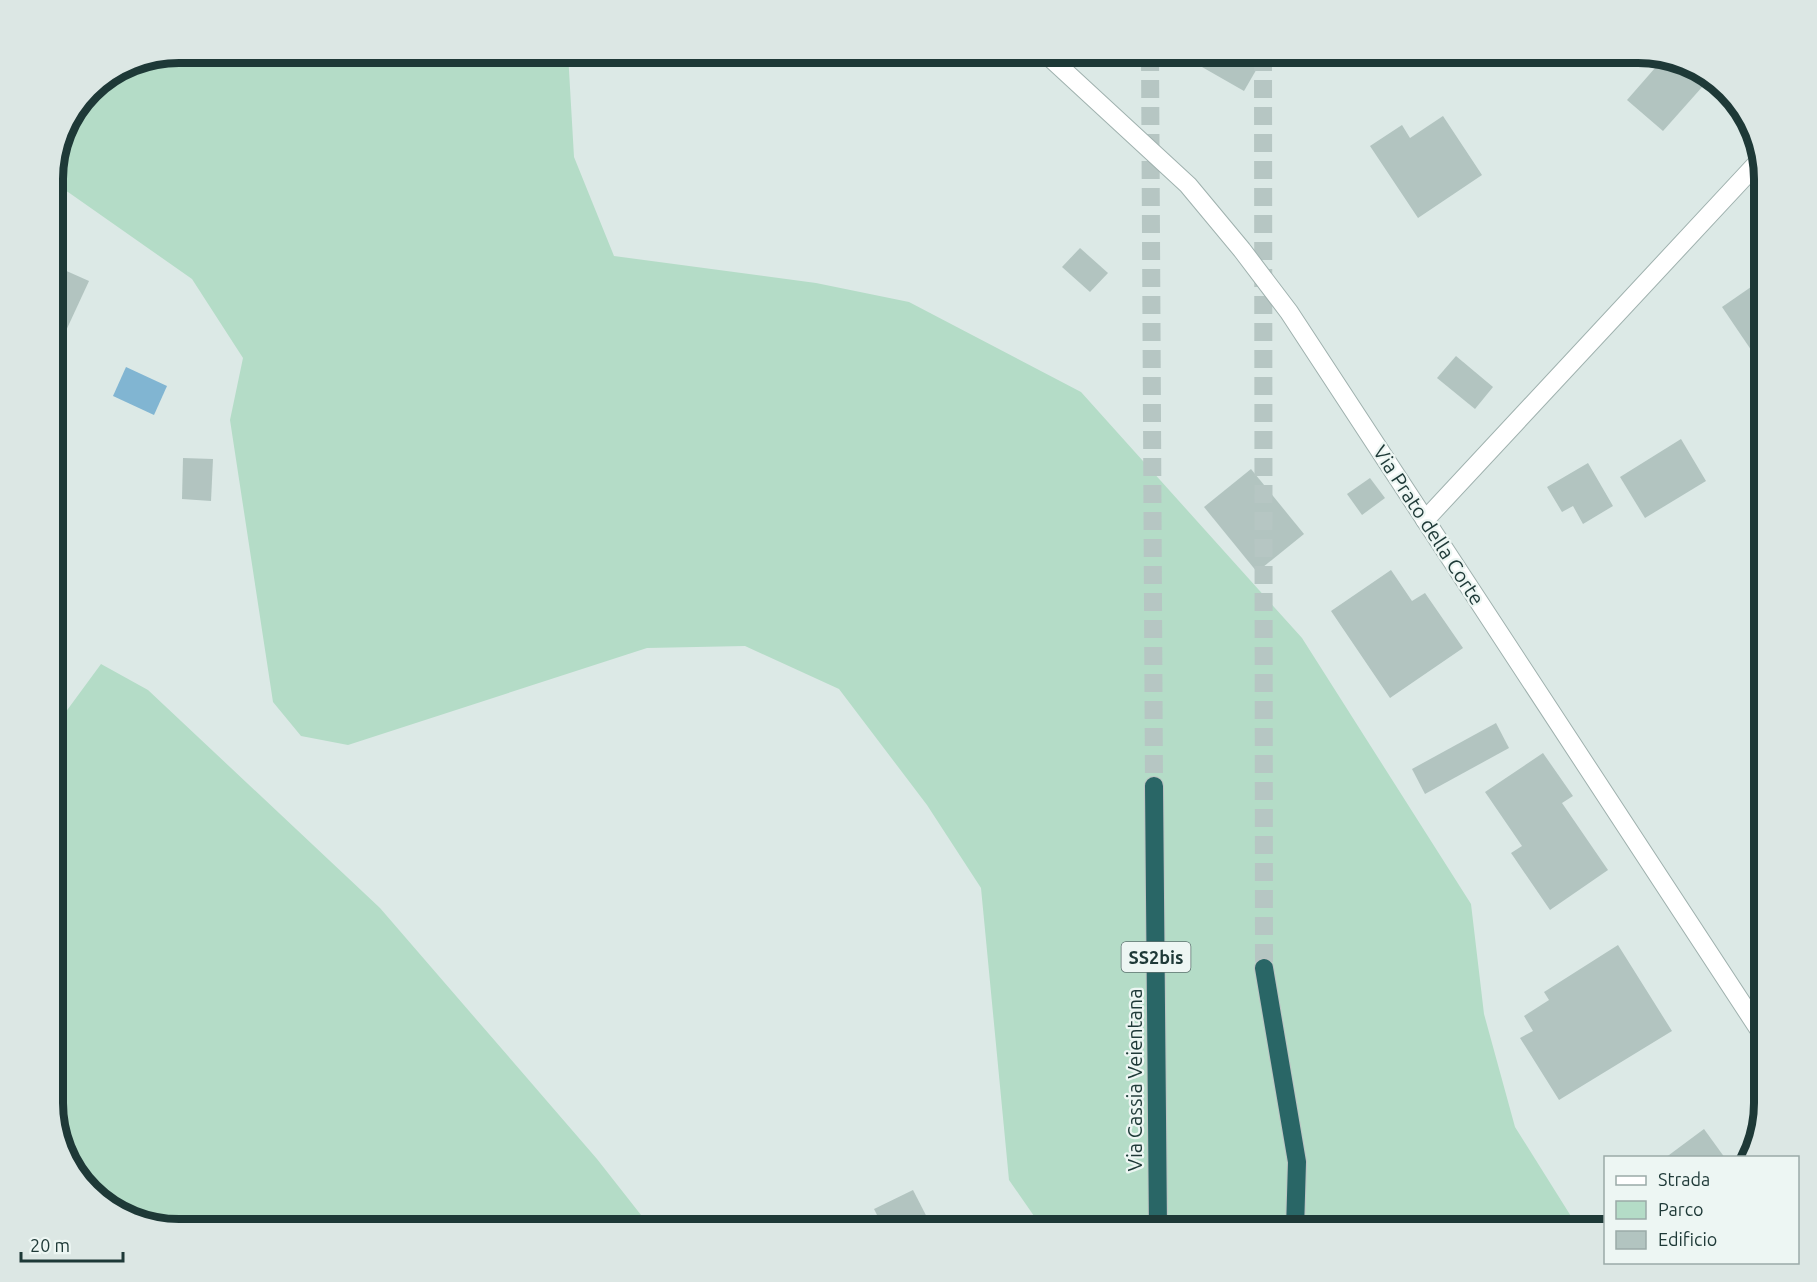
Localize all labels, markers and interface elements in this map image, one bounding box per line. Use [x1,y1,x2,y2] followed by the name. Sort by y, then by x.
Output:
[1369,441,1489,609] street label: Via Prato della Corte
[1122,942,1190,972] road number: SS2bis
[1123,989,1146,1171] street label: Via Cassia Veientana
[1604,1156,1799,1264] legend
[1658,1169,1710,1189] text: Strada
[1658,1199,1704,1219] text: Parco
[21,1225,123,1263] scale bar
[1658,1229,1717,1249] text: Edificio
[30,1235,70,1255] text: 20 m

